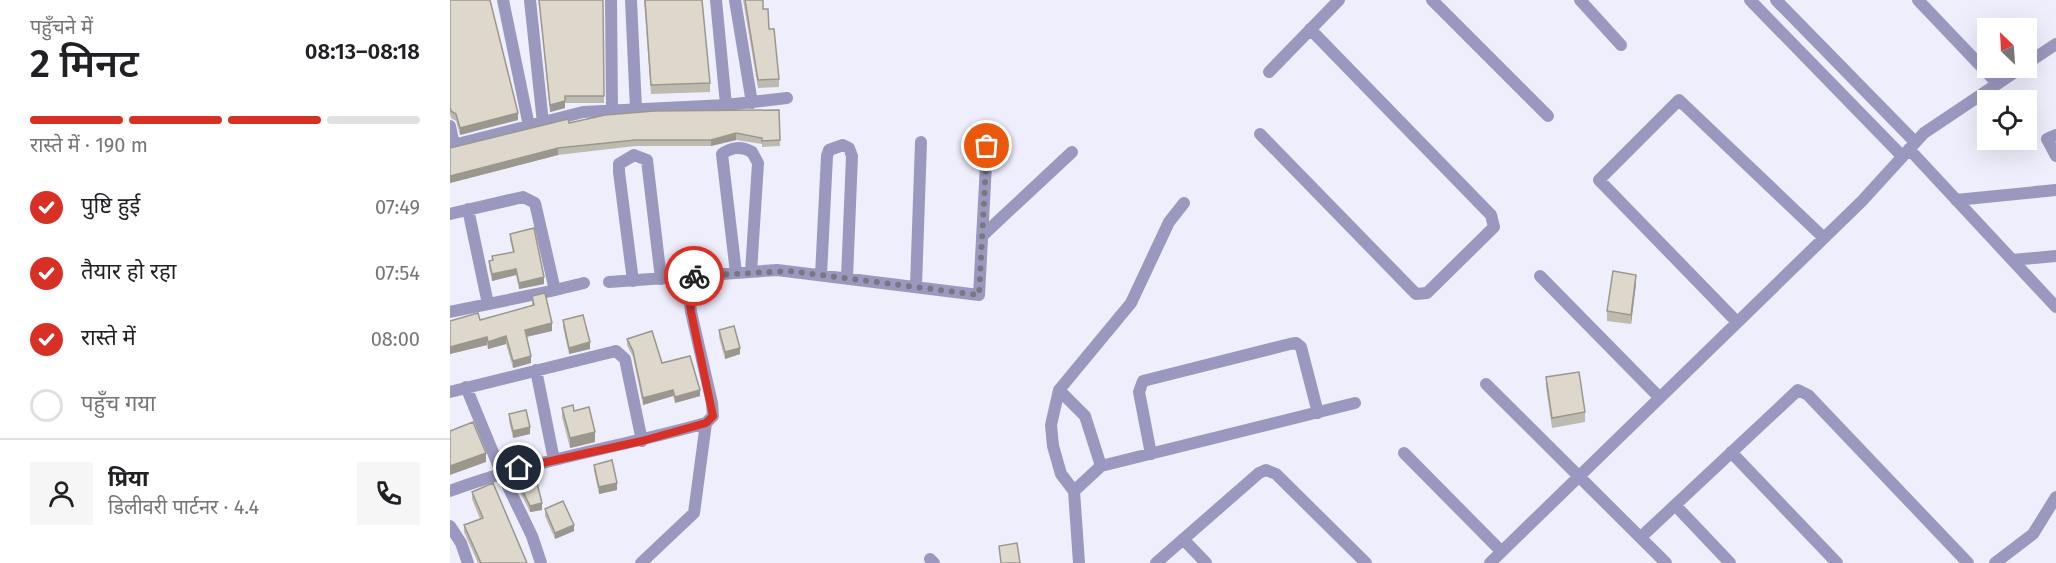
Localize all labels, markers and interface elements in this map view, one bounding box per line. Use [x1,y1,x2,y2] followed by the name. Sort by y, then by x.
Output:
[30,15,93,39] text: पहुँचने में
[1977,18,2037,78] north arrow
[1977,18,2037,150] map controls
[305,38,420,65] text: 08:13–08:18
[30,41,139,87] text: 2 मिनट
[1977,90,2037,150] button: locate
[961,120,1012,171] pin
[970,129,1003,162] icon: bag
[30,133,148,157] text: रास्ते में · 190 m
[30,191,63,224] icon: check
[81,192,140,219] text: पुष्टि हुई
[375,195,420,219] text: 07:49
[664,246,724,306] courier
[30,257,63,290] icon: check
[81,258,176,285] text: तैयार हो रहा
[678,260,711,293] icon: bike
[375,261,420,285] text: 07:54
[30,323,63,356] icon: check
[81,324,136,351] text: रास्ते में
[371,327,420,351] text: 08:00
[81,390,156,417] text: पहुँच गया
[493,442,544,493] pin
[502,451,535,484] icon: home
[30,462,93,525] button: person
[357,462,420,525] button: phone
[108,465,148,492] text: प्रिया
[108,495,259,519] text: डिलीवरी पार्टनर · 4.4

